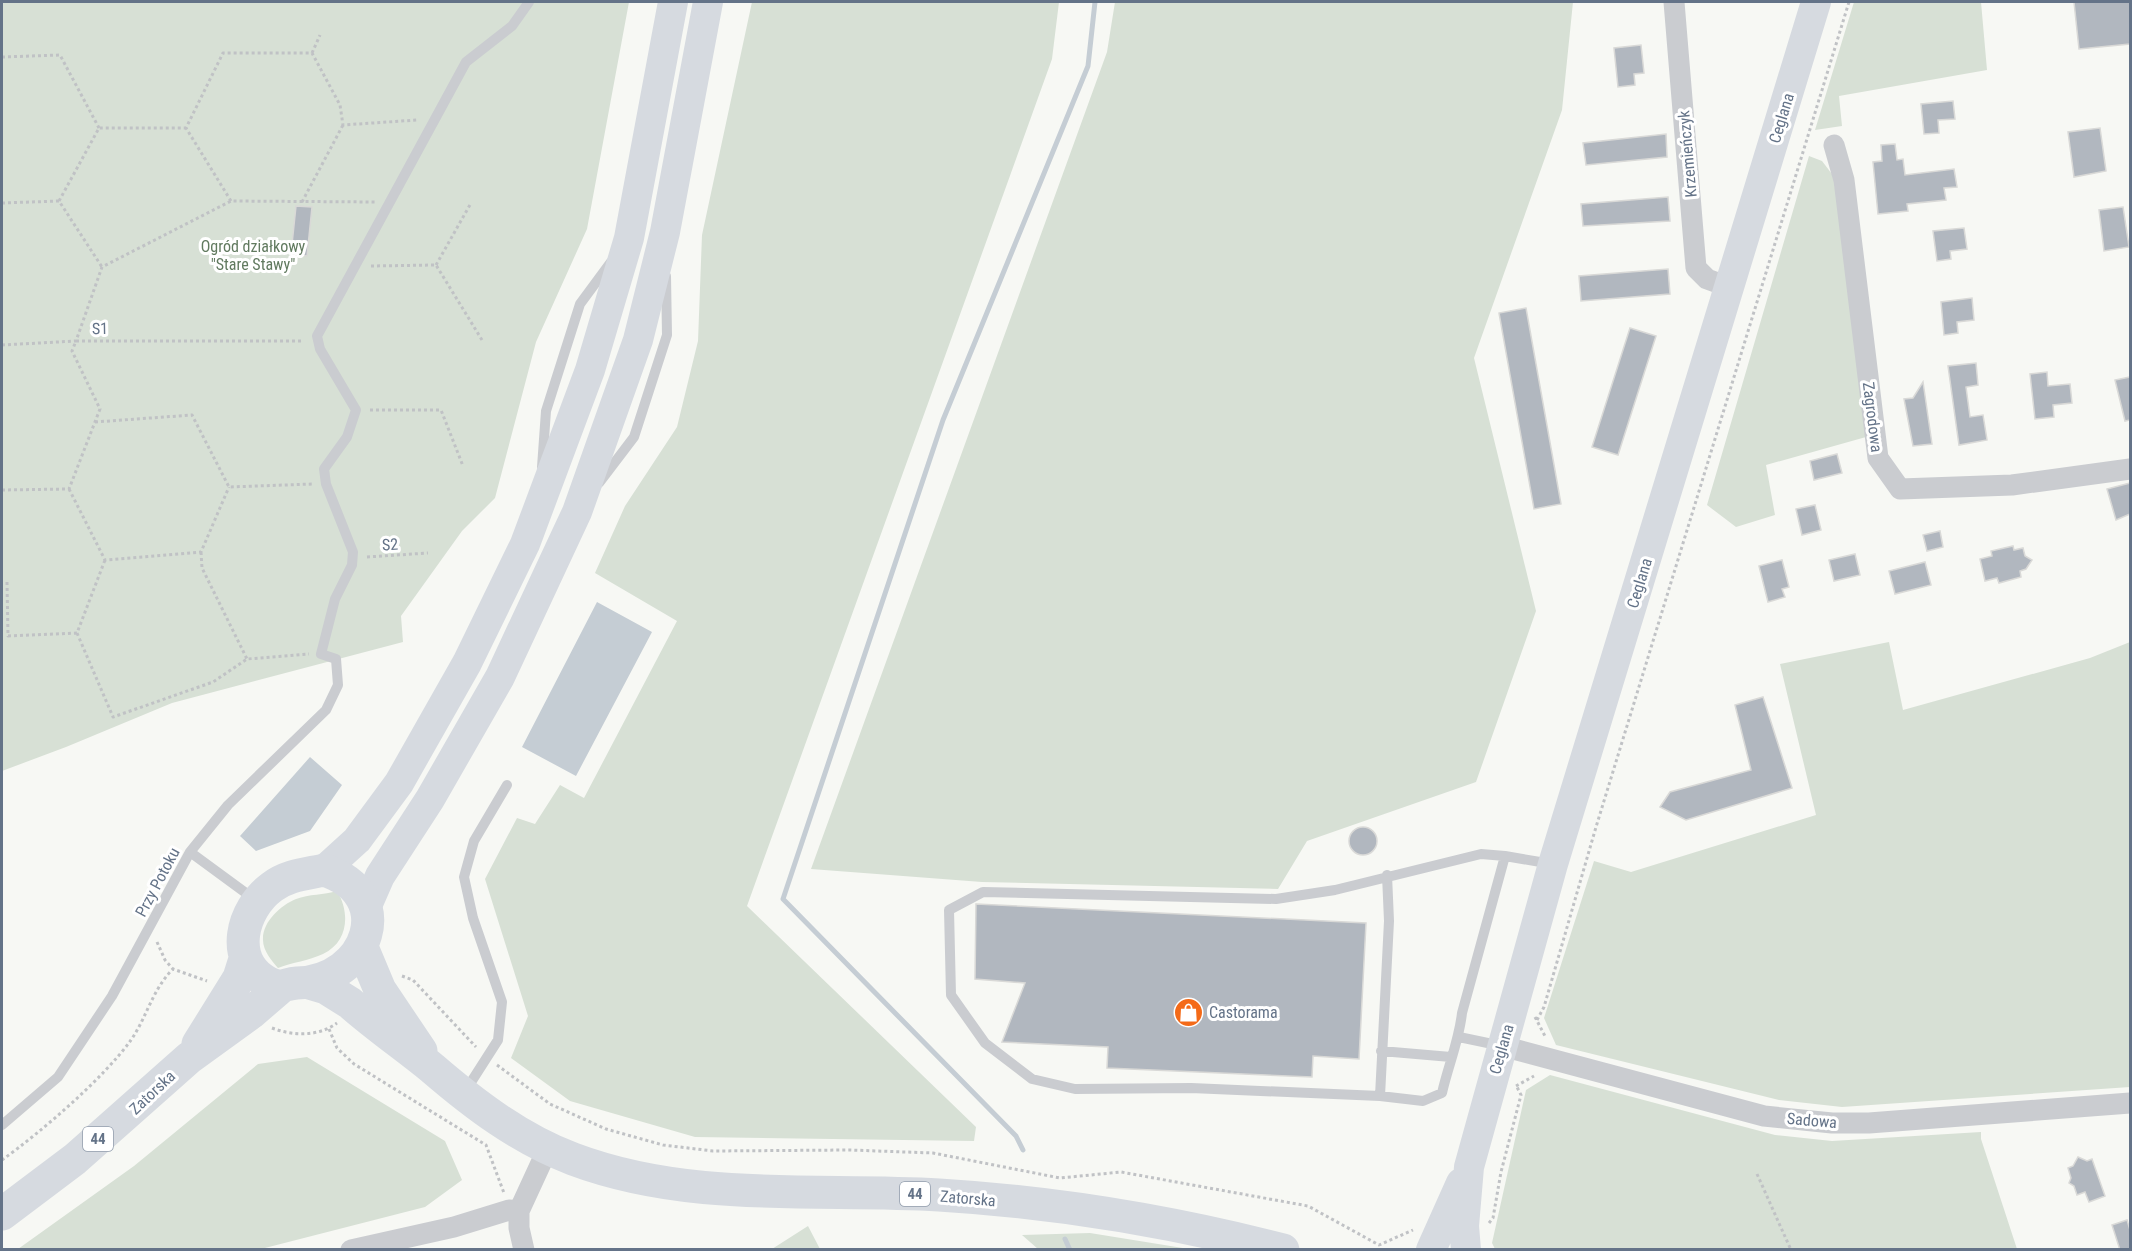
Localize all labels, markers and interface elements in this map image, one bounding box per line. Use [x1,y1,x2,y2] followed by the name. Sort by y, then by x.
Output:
[1765,91,1798,145] street label: Ceglana
[1674,109,1701,198] street label: Krzemieńczyk
[201,237,306,274] park label: Ogród działkowy "Stare Stawy"
[92,319,108,338] street label: S1
[1859,381,1886,453] street label: Zagrodowa
[381,535,399,554] street label: S2
[1623,556,1656,610] street label: Ceglana
[131,844,184,920] street label: Przy Potoku
[1172,996,1204,1028] shop icon: Castorama
[1209,1003,1278,1022] place label: Castorama
[1485,1022,1518,1076] street label: Ceglana
[125,1066,179,1118] street label: Zatorska
[1786,1109,1838,1132] street label: Sadowa
[83,1127,113,1151] road number: 44
[900,1182,930,1206] road number: 44
[939,1187,997,1210] street label: Zatorska

